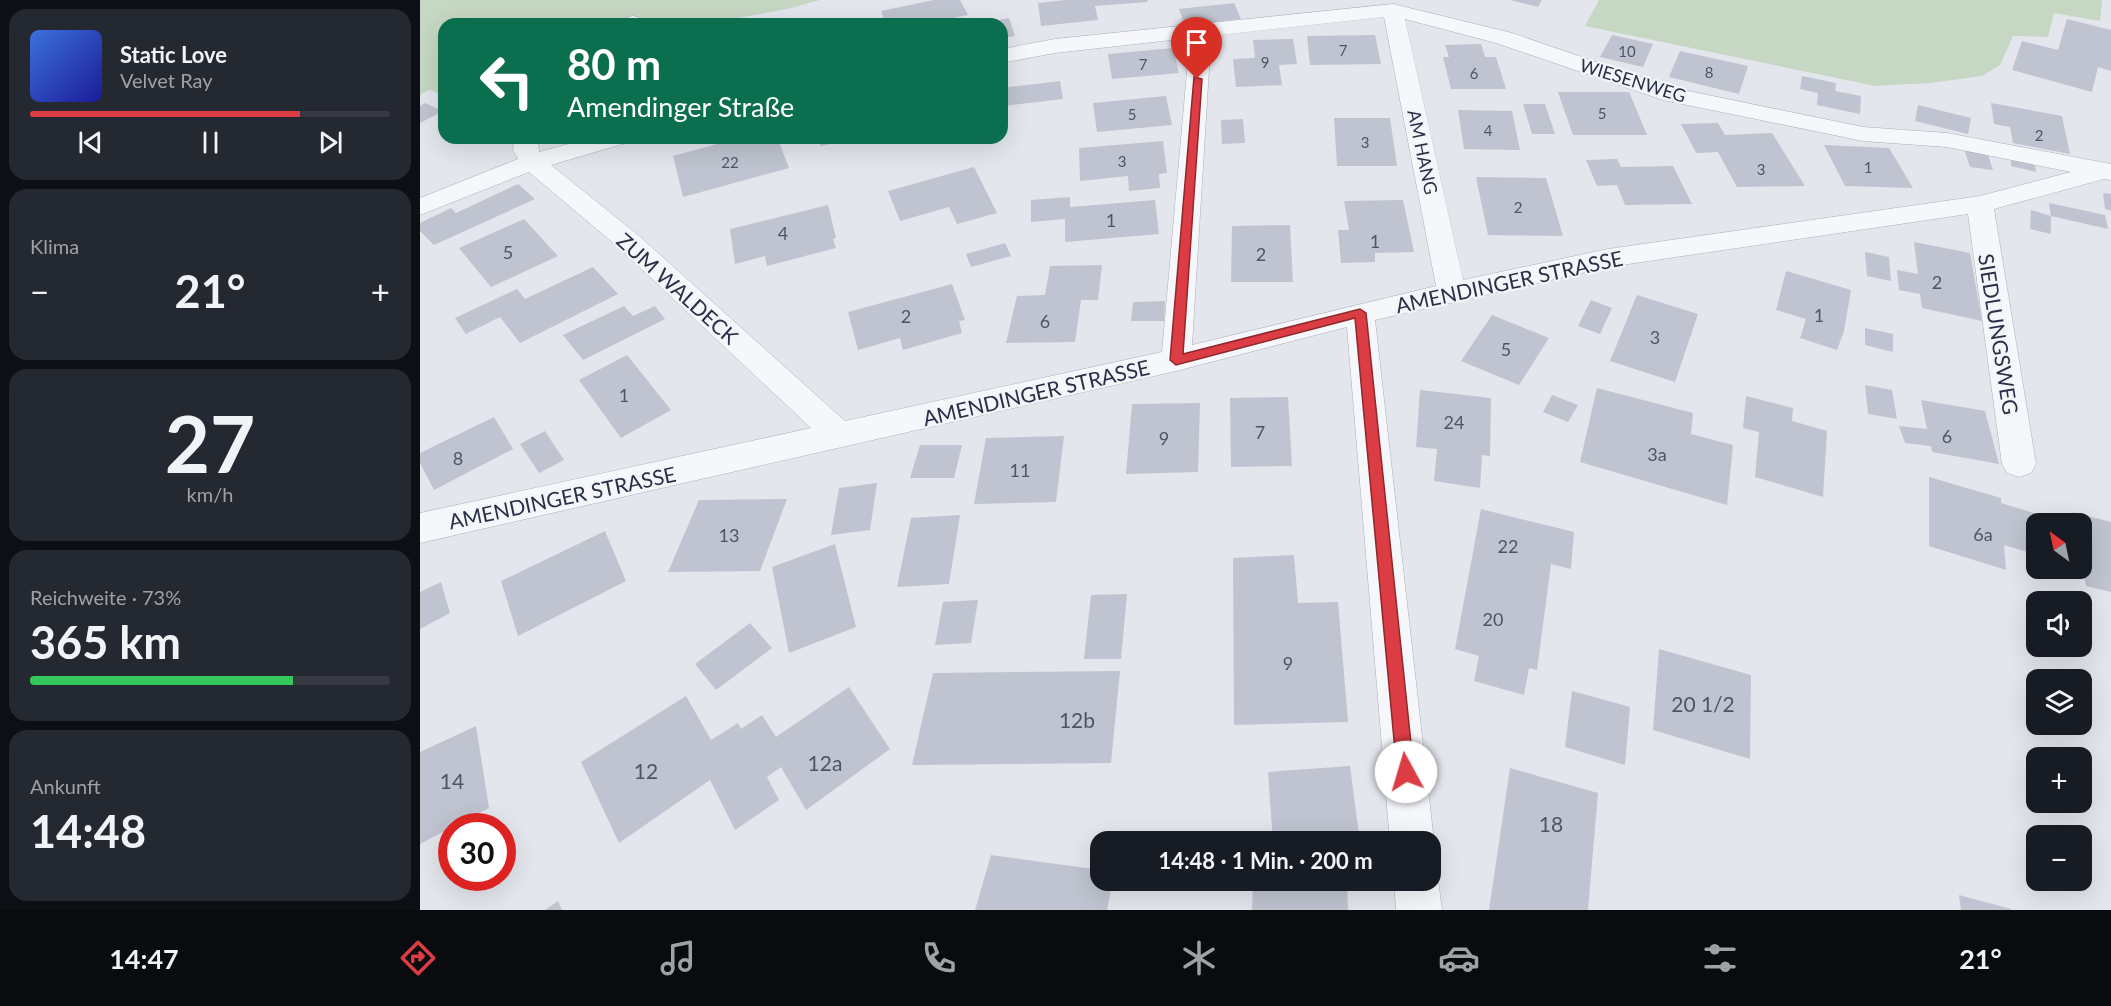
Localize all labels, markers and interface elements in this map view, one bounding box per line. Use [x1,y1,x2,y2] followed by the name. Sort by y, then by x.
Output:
[1171,17,1222,79] pin
[1180,26,1213,59] icon: arrive
[567,39,661,89] text: 80 m
[120,41,227,68] text: Static Love
[1339,41,1348,59] house number: 7
[468,42,546,120] icon: left
[1618,42,1636,60] house number: 10
[1261,53,1269,71] house number: 9
[1577,53,1689,107] street label: WIESENWEG
[1139,55,1148,73] house number: 7
[1705,63,1713,81] house number: 8
[1470,64,1479,82] house number: 6
[120,68,213,92] text: Velvet Ray
[567,90,794,123] text: Amendinger Straße
[1598,104,1606,122] house number: 5
[1128,105,1136,123] house number: 5
[1403,107,1443,197] street label: AM HANG
[1484,121,1493,139] house number: 4
[74,126,107,159] icon: previous
[194,126,227,159] icon: pause
[314,126,347,159] icon: next
[2035,126,2043,144] house number: 2
[1361,133,1369,151] house number: 3
[1118,152,1126,170] house number: 3
[721,153,739,171] house number: 22
[1864,158,1872,176] house number: 1
[1757,160,1765,178] house number: 3
[1514,198,1522,216] house number: 2
[1106,209,1116,231] house number: 1
[778,222,788,244] house number: 4
[612,227,744,349] street label: ZUM WALDECK
[1370,230,1380,252] house number: 1
[30,234,79,258] text: Klima
[503,241,513,263] house number: 5
[1256,243,1266,265] house number: 2
[1393,245,1625,317] street label: AMENDINGER STRASSE
[1974,252,2024,416] street label: SIEDLUNGSWEG
[175,264,245,318] text: 21°
[30,271,49,311] text: −
[371,271,390,311] text: +
[1932,271,1942,293] house number: 2
[1814,304,1824,326] house number: 1
[901,305,911,327] house number: 2
[1040,310,1050,332] house number: 6
[1650,326,1660,348] house number: 3
[1501,338,1511,360] house number: 5
[920,354,1152,430] street label: AMENDINGER STRASSE
[619,384,629,406] house number: 1
[165,396,255,490] text: 27
[1444,411,1464,433] house number: 24
[1255,421,1265,443] house number: 7
[1942,425,1952,447] house number: 6
[1159,427,1169,449] house number: 9
[1647,443,1667,465] house number: 3a
[453,447,463,469] house number: 8
[1010,459,1030,481] house number: 11
[446,461,678,533] street label: AMENDINGER STRASSE
[187,482,233,506] text: km/h
[2026,513,2092,579] north arrow
[2026,513,2092,891] map controls
[1973,523,1993,545] house number: 6a
[719,524,739,546] house number: 13
[1498,535,1518,557] house number: 22
[30,585,181,609] text: Reichweite · 73%
[2026,591,2092,657] button: sound
[1483,608,1503,630] house number: 20
[30,615,181,669] text: 365 km
[1283,652,1293,674] house number: 9
[2026,669,2092,735] button: layers
[1671,691,1735,716] house number: 20 1/2
[1059,707,1095,732] house number: 12b
[1374,740,1438,804] position arrow
[2026,747,2092,813] button: +
[808,750,842,775] house number: 12a
[634,758,658,783] house number: 12
[440,768,464,793] house number: 14
[30,774,101,798] text: Ankunft
[30,804,146,858] text: 14:48
[1539,811,1563,836] house number: 18
[438,813,516,891] speed limit sign: 30
[2026,825,2092,891] button: −
[1158,847,1373,874] text: 14:48 · 1 Min. · 200 m
[397,937,439,979] icon: directions
[657,937,699,979] icon: music
[918,937,960,979] icon: phone
[1178,937,1220,979] icon: climate
[1438,937,1480,979] icon: car
[1699,937,1741,979] icon: filters
[109,942,179,975] text: 14:47
[1959,942,2002,975] text: 21°

